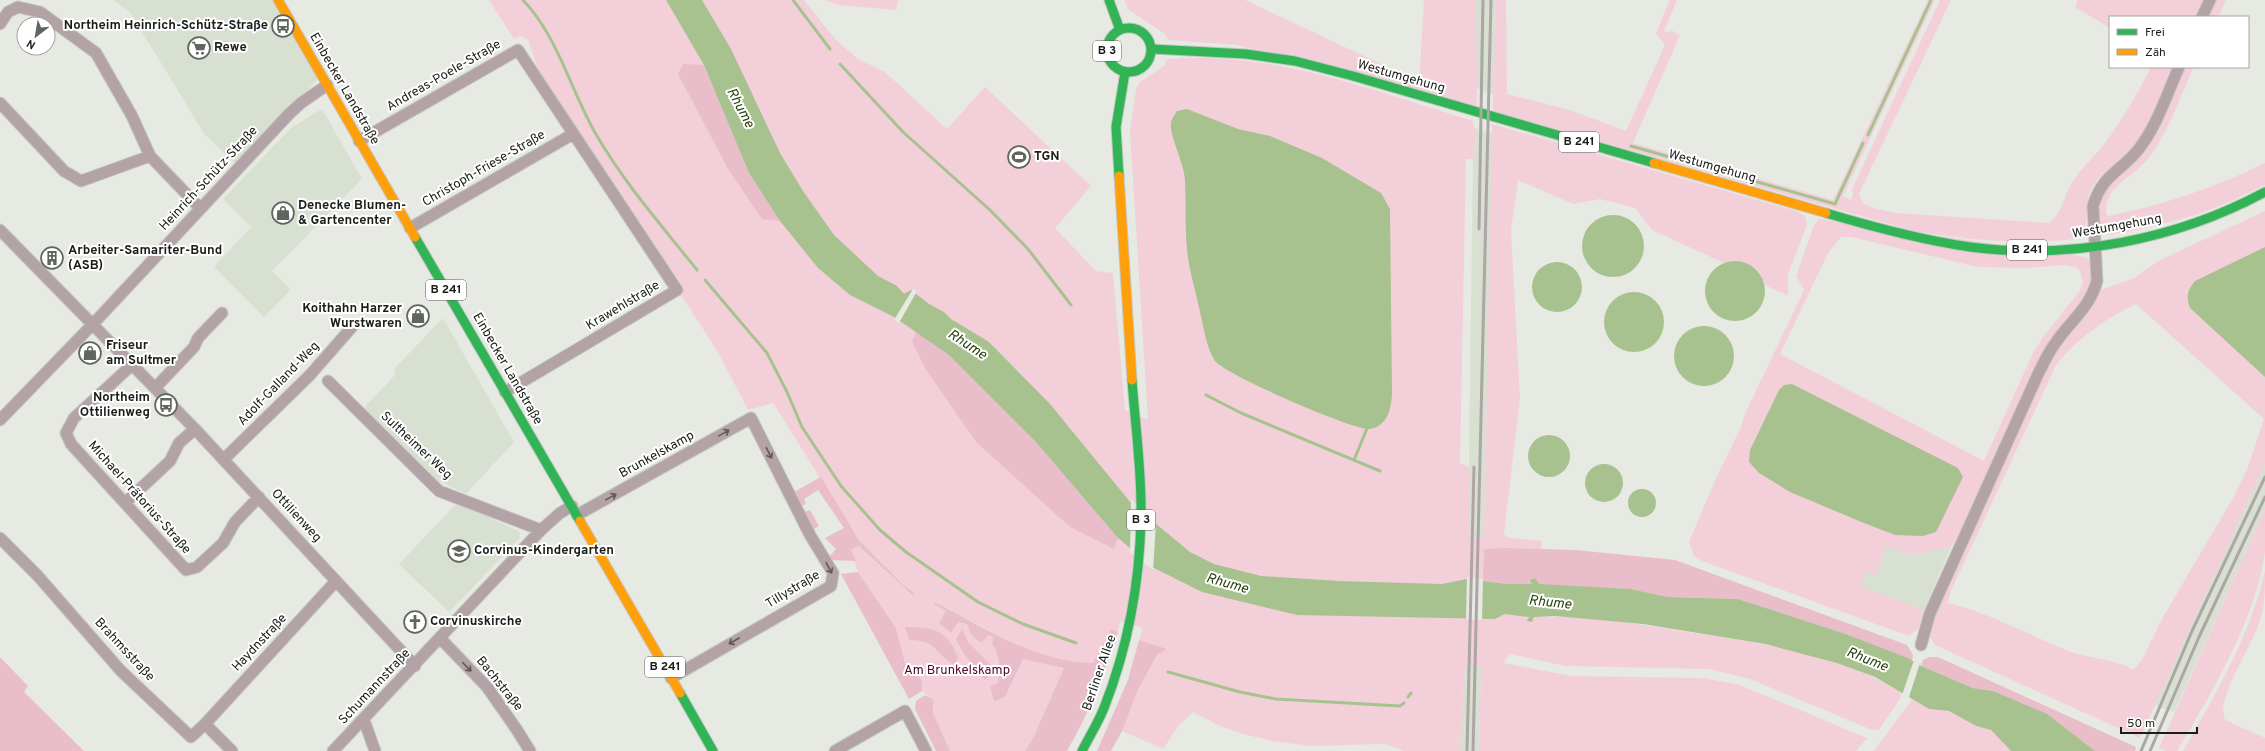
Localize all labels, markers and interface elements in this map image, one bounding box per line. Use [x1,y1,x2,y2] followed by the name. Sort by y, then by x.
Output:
[270,13,296,39] bus stop icon: Northeim Heinrich-Schütz-Straße
[16,16,56,56] north arrow
[2109,16,2249,68] legend
[64,18,268,34] place label: Northeim Heinrich-Schütz-Straße
[2145,25,2165,41] text: Frei
[305,30,383,148] street label: Einbecker Landstraße
[186,35,212,61] supermarket icon: Rewe
[24,36,38,52] text: N
[384,37,504,115] street label: Andreas-Poele-Straße
[214,40,247,56] place label: Rewe
[1093,41,1121,61] road number: B 3
[2145,45,2166,61] text: Zäh
[1355,57,1447,97] street label: Westumgehung
[722,85,758,132] water label: Rhume
[156,124,262,234] street label: Heinrich-Schütz-Straße
[420,127,548,211] street label: Christoph-Friese-Straße
[1559,132,1599,152] road number: B 241
[1006,144,1032,170] sports icon: TGN
[1666,147,1758,187] street label: Westumgehung
[1034,149,1060,165] place label: TGN
[298,198,406,229] place label: Denecke Blumen- & Gartencenter
[270,200,296,226] shop icon: Denecke Blumen- & Gartencenter
[2071,211,2163,243] street label: Westumgehung
[2007,240,2047,260] road number: B 241
[68,243,222,274] place label: Arbeiter-Samariter-Bund (ASB)
[39,245,65,271] building icon: Arbeiter-Samariter-Bund (ASB)
[583,278,663,334] street label: Krawehlstraße
[426,280,466,300] road number: B 241
[302,301,403,332] place label: Koithahn Harzer Wurstwaren
[405,303,431,329] shop icon: Koithahn Harzer Wurstwaren
[468,310,546,428] street label: Einbecker Landstraße
[944,326,990,364] water label: Rhume
[106,338,177,369] place label: Friseur am Sultmer
[235,339,323,429] street label: Adolf-Galland-Weg
[77,340,103,366] shop icon: Friseur am Sultmer
[80,390,150,421] place label: Northeim Ottilienweg
[153,392,179,418] bus stop icon: Northeim Ottilienweg
[377,409,455,483] street label: Sultheimer Weg
[617,428,697,482] street label: Brunkelskamp
[718,429,730,437] one-way arrow
[84,438,194,558] street label: Michael-Prätorius-Straße
[766,447,773,459] one-way arrow
[267,486,325,546] street label: Ottilienweg
[605,493,617,500] one-way arrow
[1127,510,1155,530] road number: B 3
[446,538,472,564] school or university icon: Corvinus-Kindergarten
[474,543,614,559] place label: Corvinus-Kindergarten
[826,562,834,574] one-way arrow
[763,568,823,612] street label: Tillystraße
[1204,570,1251,598] water label: Rhume
[1528,592,1573,614] water label: Rhume
[402,609,428,635] church icon: Corvinuskirche
[229,611,291,675] street label: Haydnstraße
[430,614,522,630] place label: Corvinuskirche
[91,615,157,685] street label: Brahmsstraße
[1079,633,1121,713] street label: Berliner Allee
[728,638,740,646] one-way arrow
[1844,644,1891,676] water label: Rhume
[336,646,414,728] street label: Schumannstraße
[472,653,526,715] street label: Bachstraße
[645,657,685,677] road number: B 241
[463,662,472,672] one-way arrow
[904,663,1010,679] park label: Am Brunkelskamp
[2121,709,2197,735] scale bar
[2127,716,2155,732] text: 50 m

